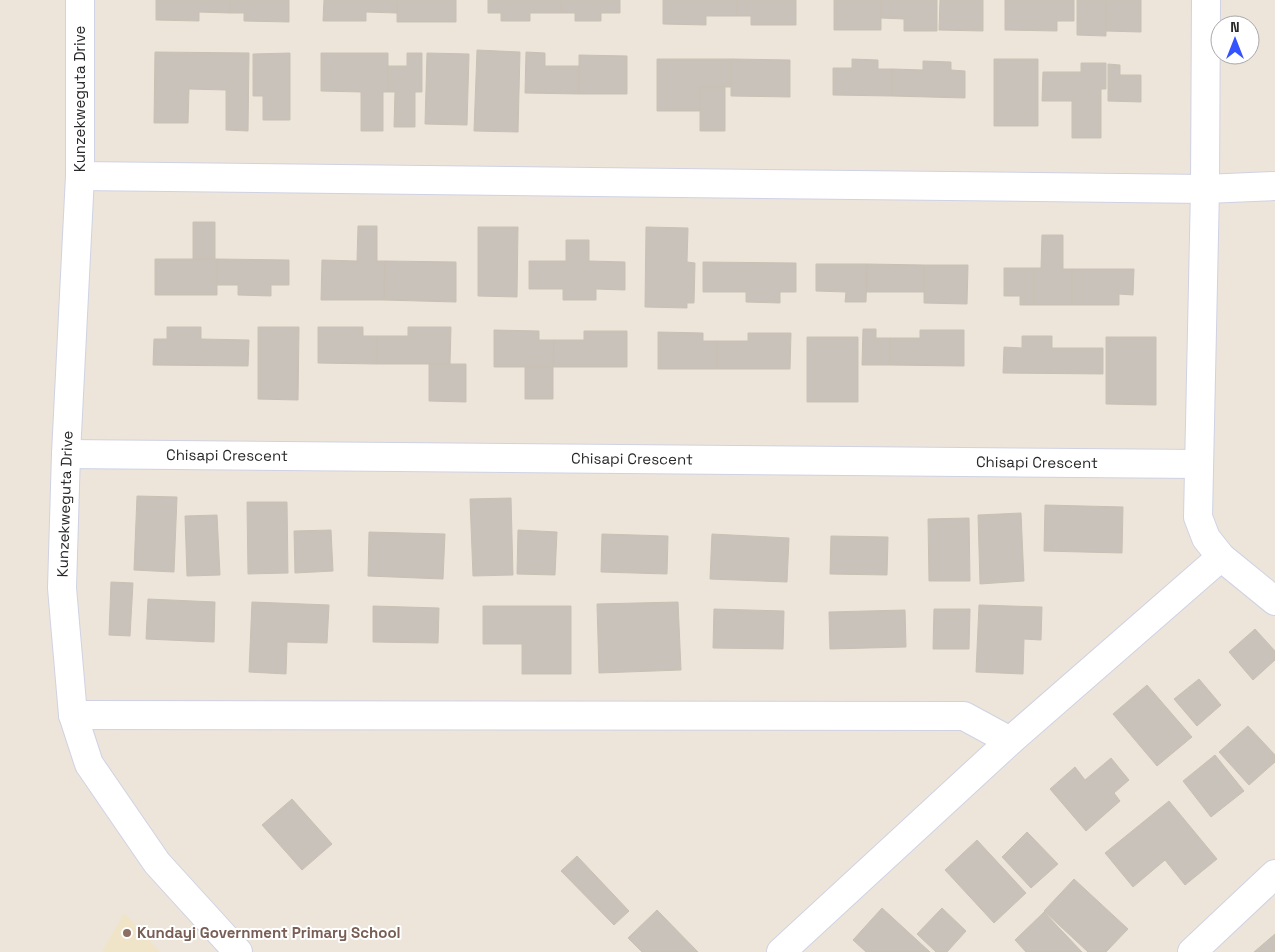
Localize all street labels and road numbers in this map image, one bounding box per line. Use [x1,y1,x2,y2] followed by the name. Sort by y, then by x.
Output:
[70,26,89,172] street label: Kunzekweguta Drive
[52,430,77,578] street label: Kunzekweguta Drive
[166,445,288,465] street label: Chisapi Crescent
[571,448,693,469] street label: Chisapi Crescent
[976,452,1098,472] street label: Chisapi Crescent

